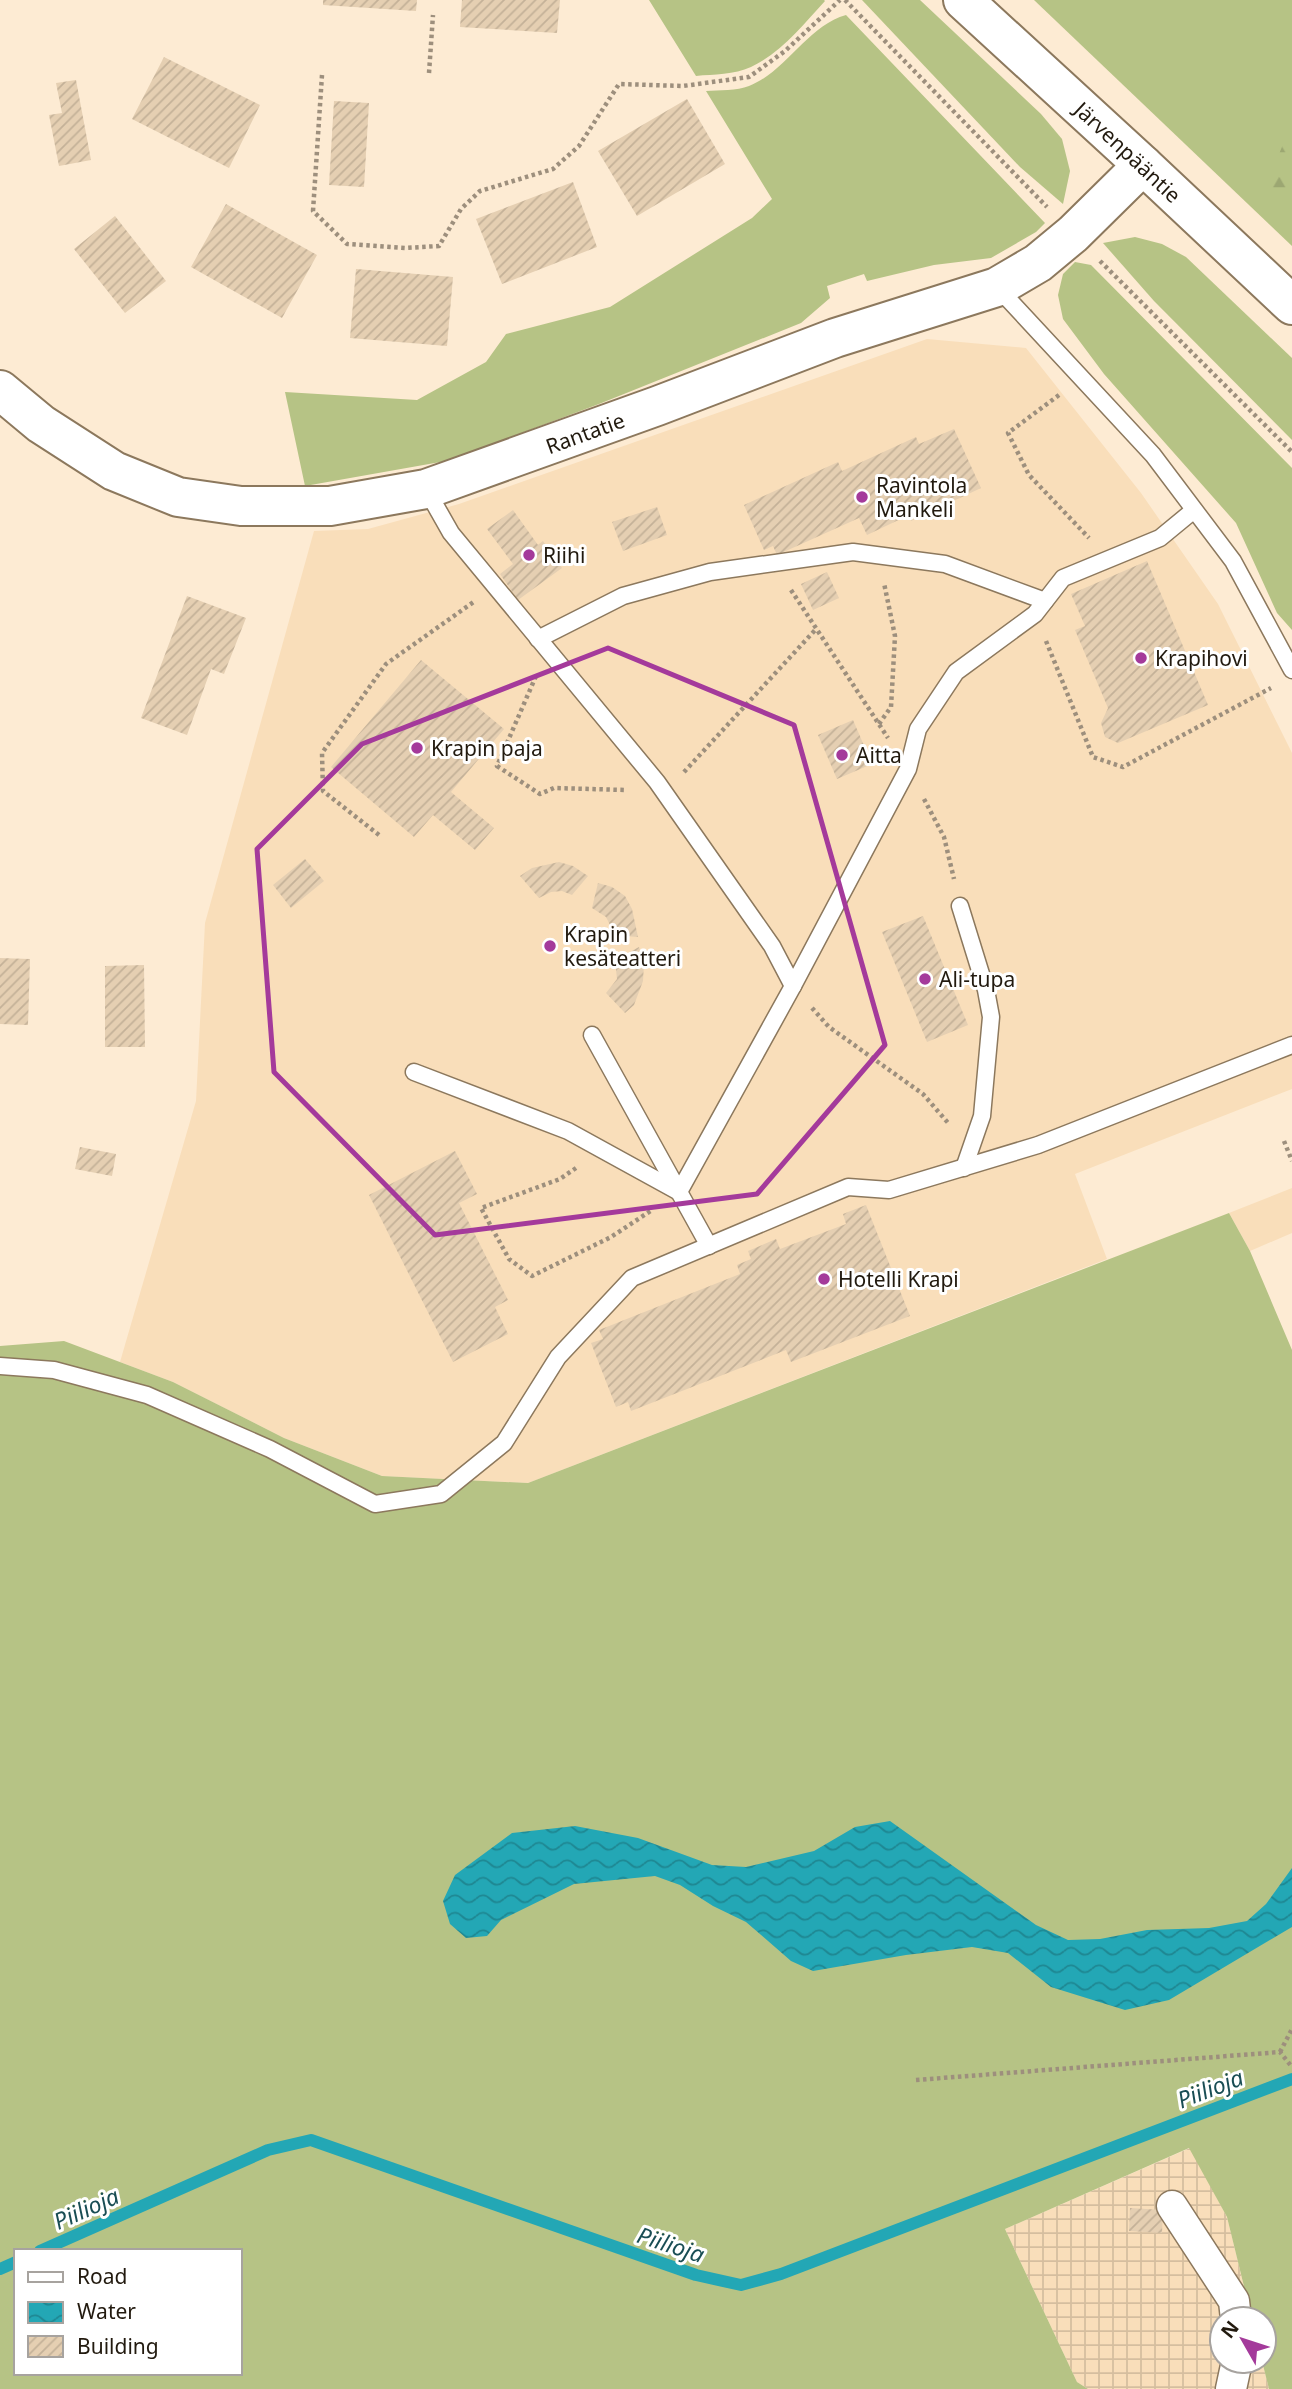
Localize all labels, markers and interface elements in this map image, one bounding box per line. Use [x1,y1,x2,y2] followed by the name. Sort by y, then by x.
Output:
[1067,94,1187,209] street label: Järvenpääntie
[542,406,628,460] street label: Rantatie
[876,471,967,523] place label: Ravintola Mankeli
[854,489,870,505] marker: Ravintola Mankeli
[543,541,585,569] place label: Riihi
[521,547,537,563] marker: Riihi
[1155,644,1248,672] place label: Krapihovi
[1133,650,1149,666] marker: Krapihovi
[431,734,543,762] place label: Krapin paja
[409,740,425,756] marker: Krapin paja
[856,741,902,769] place label: Aitta
[834,747,850,763] marker: Aitta
[564,920,681,972] place label: Krapin kesäteatteri
[542,938,558,954] marker: Krapin kesäteatteri
[939,965,1015,993] place label: Ali-tupa
[917,971,933,987] marker: Ali-tupa
[838,1265,959,1293] place label: Hotelli Krapi
[816,1271,832,1287] marker: Hotelli Krapi
[1172,2061,1248,2115] water label: Piilioja
[48,2179,124,2237] water label: Piilioja
[633,2218,709,2270] water label: Piilioja
[14,2249,242,2375] legend
[77,2262,127,2290] text: Road
[77,2297,136,2325] text: Water
[1208,2305,1278,2375] north arrow
[1215,2315,1245,2343] text: N
[77,2332,159,2360] text: Building

